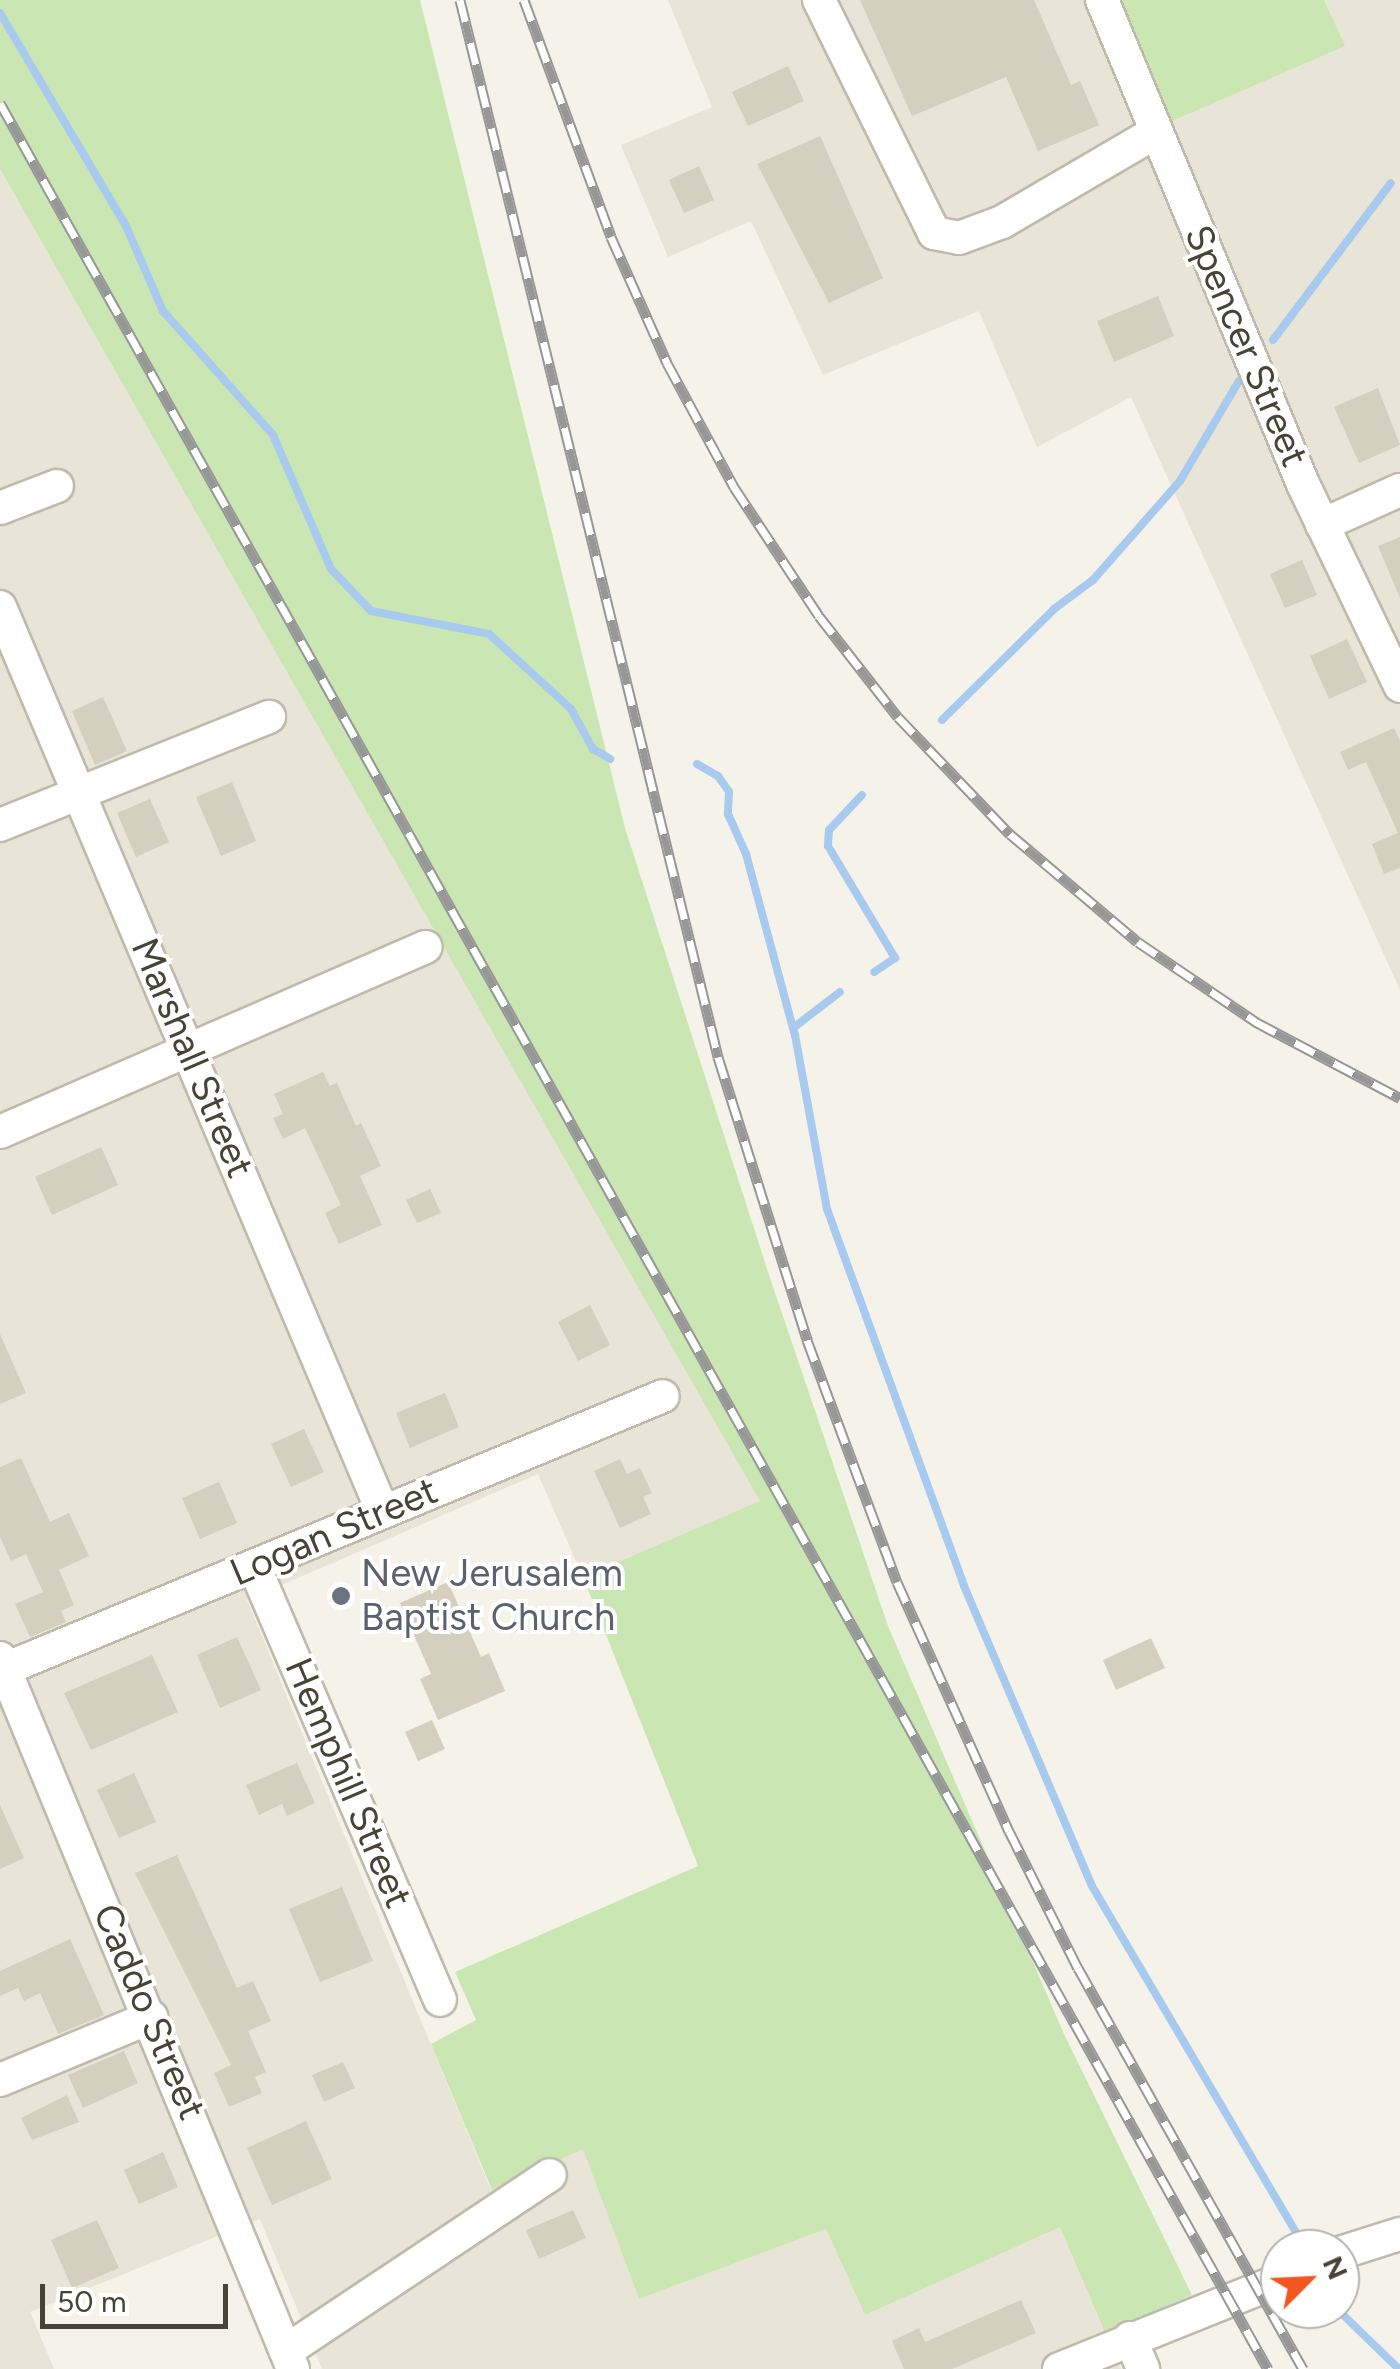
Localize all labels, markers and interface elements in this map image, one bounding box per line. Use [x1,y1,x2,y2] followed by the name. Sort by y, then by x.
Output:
[1175,218,1317,474] street label: Spencer Street
[121,932,263,1184] street label: Marshall Street
[224,1468,444,1596] street label: Logan Street
[361,1551,623,1640] place label: New Jerusalem Baptist Church
[330,1585,352,1607] marker: New Jerusalem Baptist Church
[275,1651,421,1915] street label: Hemphill Street
[83,1898,215,2126] street label: Caddo Street
[1260,2229,1360,2329] north arrow
[1316,2251,1356,2284] text: N
[45,2264,232,2326] scale bar
[57,2283,126,2320] text: 50 m

